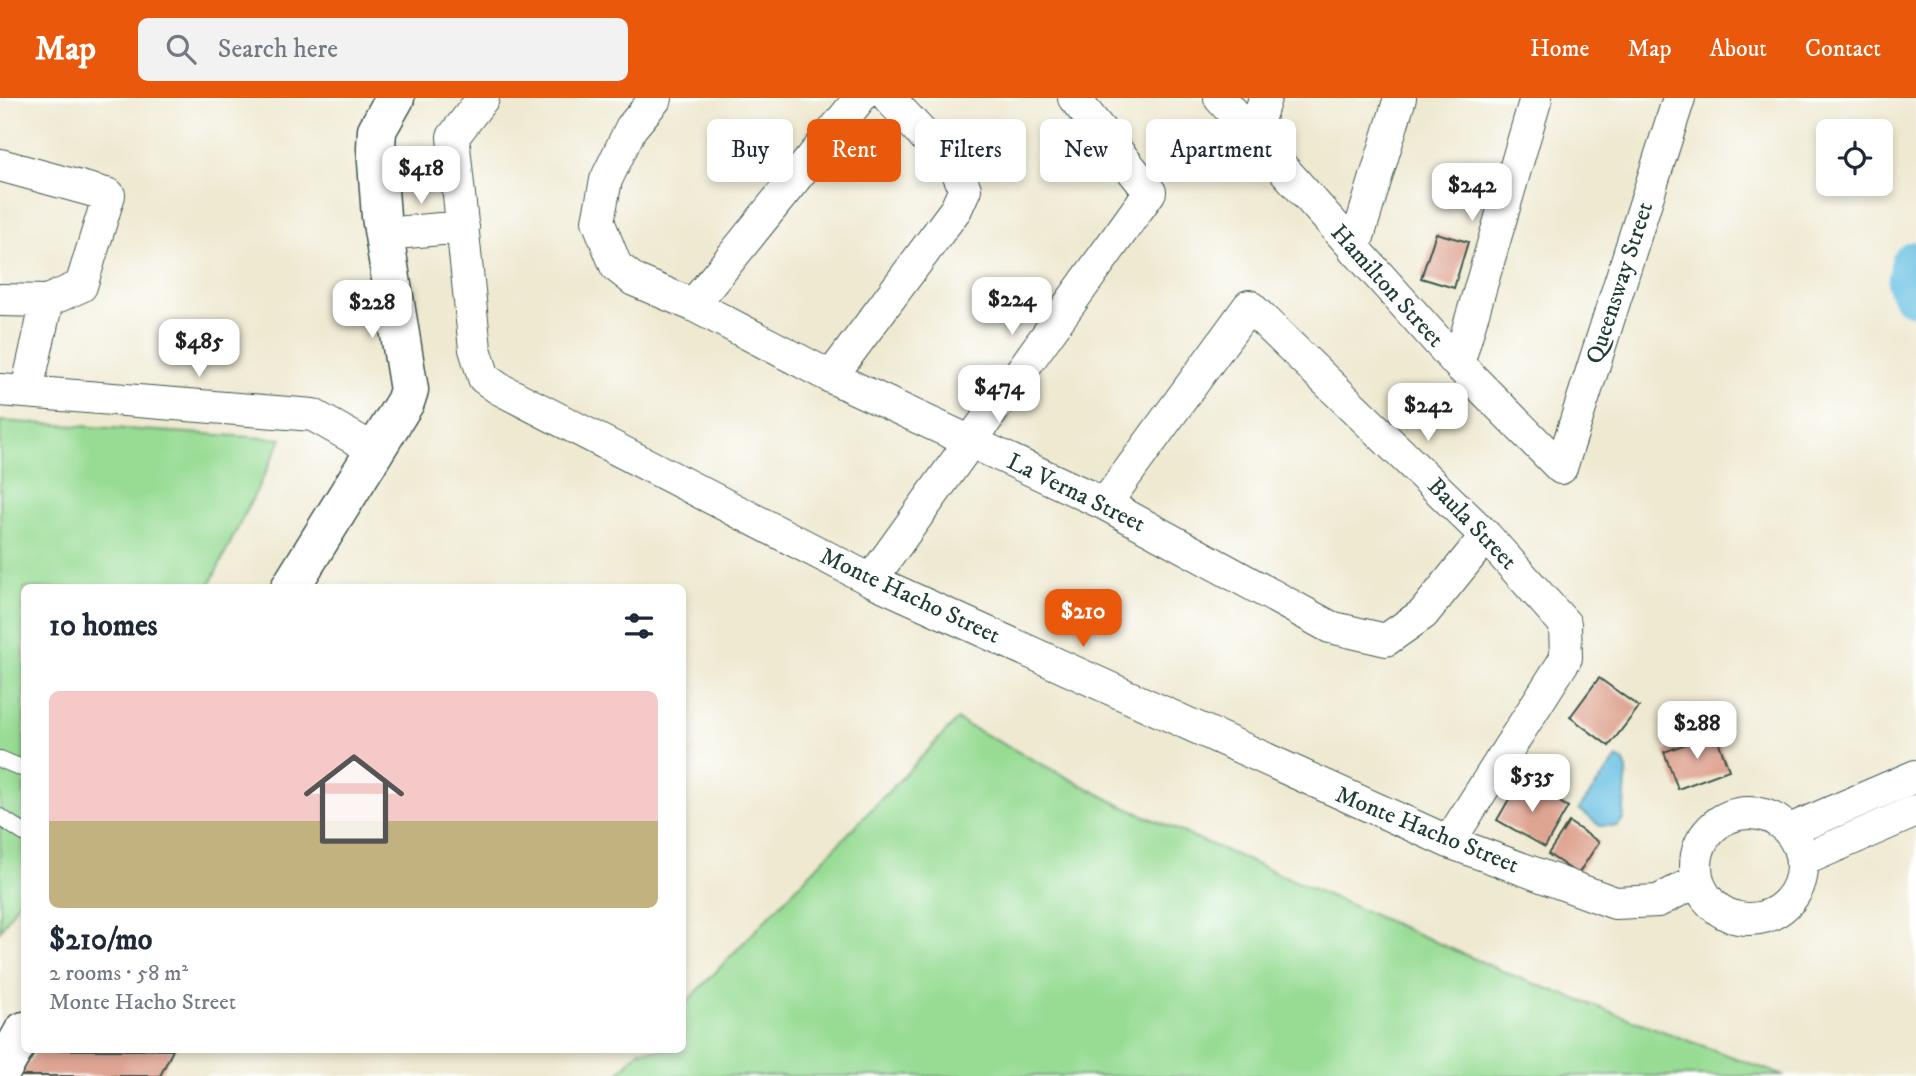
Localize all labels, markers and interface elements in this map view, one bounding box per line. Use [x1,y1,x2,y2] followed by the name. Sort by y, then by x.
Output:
[138,18,628,81] search box
[35,29,96,70] text: Map
[162,30,200,68] icon: search
[218,33,338,66] text: Search here
[1530,34,1589,64] text: Home
[1627,34,1672,64] text: Map
[1710,34,1767,64] text: About
[1805,34,1881,64] text: Contact
[707,119,793,182] chip: Buy
[807,119,901,182] chip: Rent
[915,119,1026,182] chip: Filters
[1040,119,1132,182] chip: New
[1146,119,1296,182] chip: Apartment
[1816,119,1893,196] map controls
[1816,119,1893,196] button: locate
[380,146,462,206] pin: $418
[398,154,444,183] text: $418
[1431,164,1513,223] pin: $242
[1448,171,1496,200] text: $242
[1580,198,1660,368] street label: Queensway Street
[1324,218,1450,354] street label: Hamilton Street
[971,278,1053,337] pin: $224
[331,280,413,340] pin: $228
[988,285,1036,314] text: $224
[349,288,395,317] text: $228
[158,320,240,379] pin: $485
[175,327,223,356] text: $485
[958,366,1040,425] pin: $474
[974,373,1024,402] text: $474
[1387,384,1469,443] pin: $242
[1404,391,1452,420] text: $242
[1002,447,1150,540] street label: La Verna Street
[1421,472,1523,576] street label: Baula Street
[815,541,1005,651] street label: Monte Hacho Street
[1042,589,1124,649] pin: $210
[1061,597,1105,626] text: $210
[620,607,658,645] icon: filters
[49,608,158,645] text: 10 homes
[1656,702,1738,761] pin: $288
[1674,709,1720,738] text: $288
[291,736,417,862] icon: home
[1491,754,1573,814] pin: $535
[1510,762,1554,791] text: $535
[1331,780,1523,881] street label: Monte Hacho Street
[49,922,152,959] text: $210/mo
[49,959,188,988] text: 2 rooms · 58 m²
[49,988,236,1017] text: Monte Hacho Street

